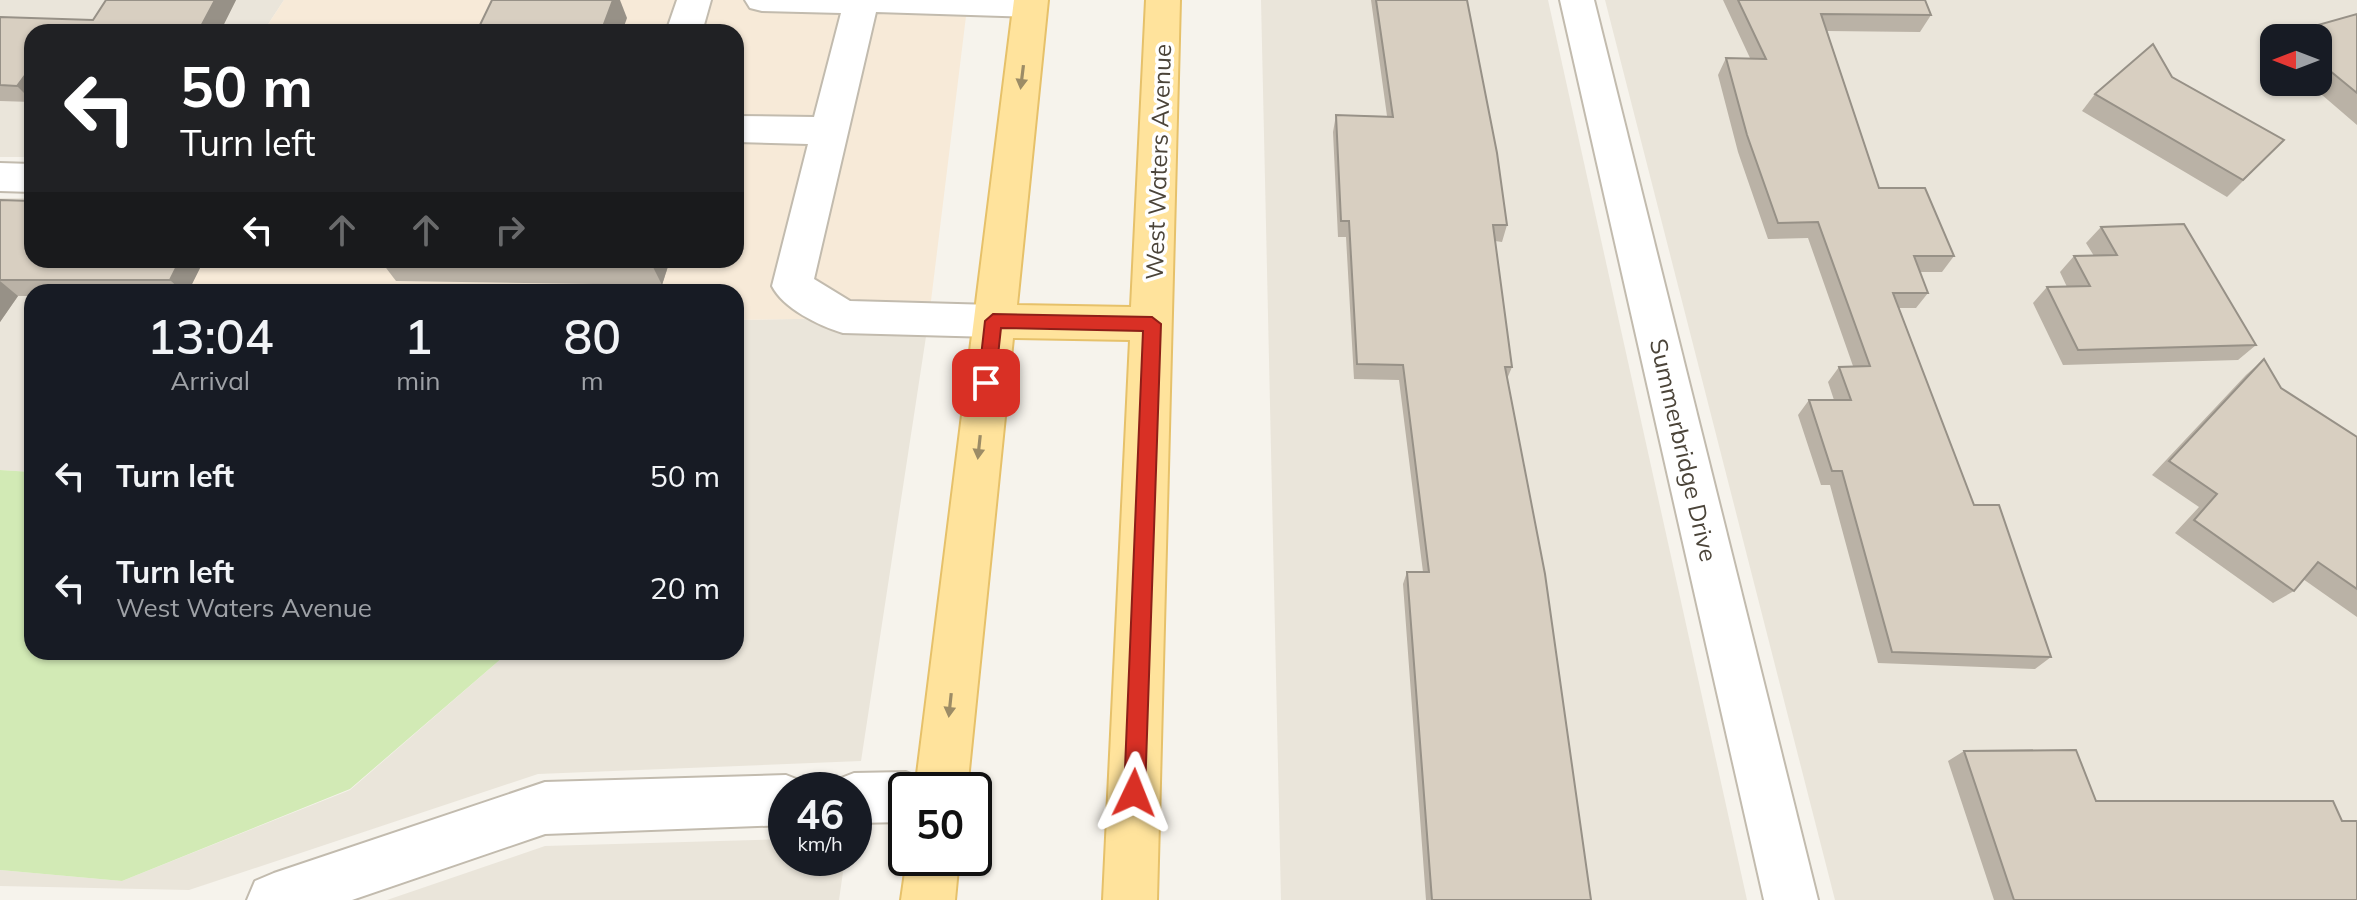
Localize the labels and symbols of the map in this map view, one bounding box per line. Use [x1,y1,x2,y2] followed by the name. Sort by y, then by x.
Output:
[2260,24,2332,96] north arrow
[1139,43,1177,281] street label: West Waters Avenue
[1015,65,1028,90] one-way arrow
[1644,336,1724,564] street label: Summerbridge Drive
[952,349,1020,417] pin
[973,435,986,460] one-way arrow
[944,693,957,718] one-way arrow
[1092,751,1176,835] position arrow
[888,772,992,876] speed limit sign: 50

